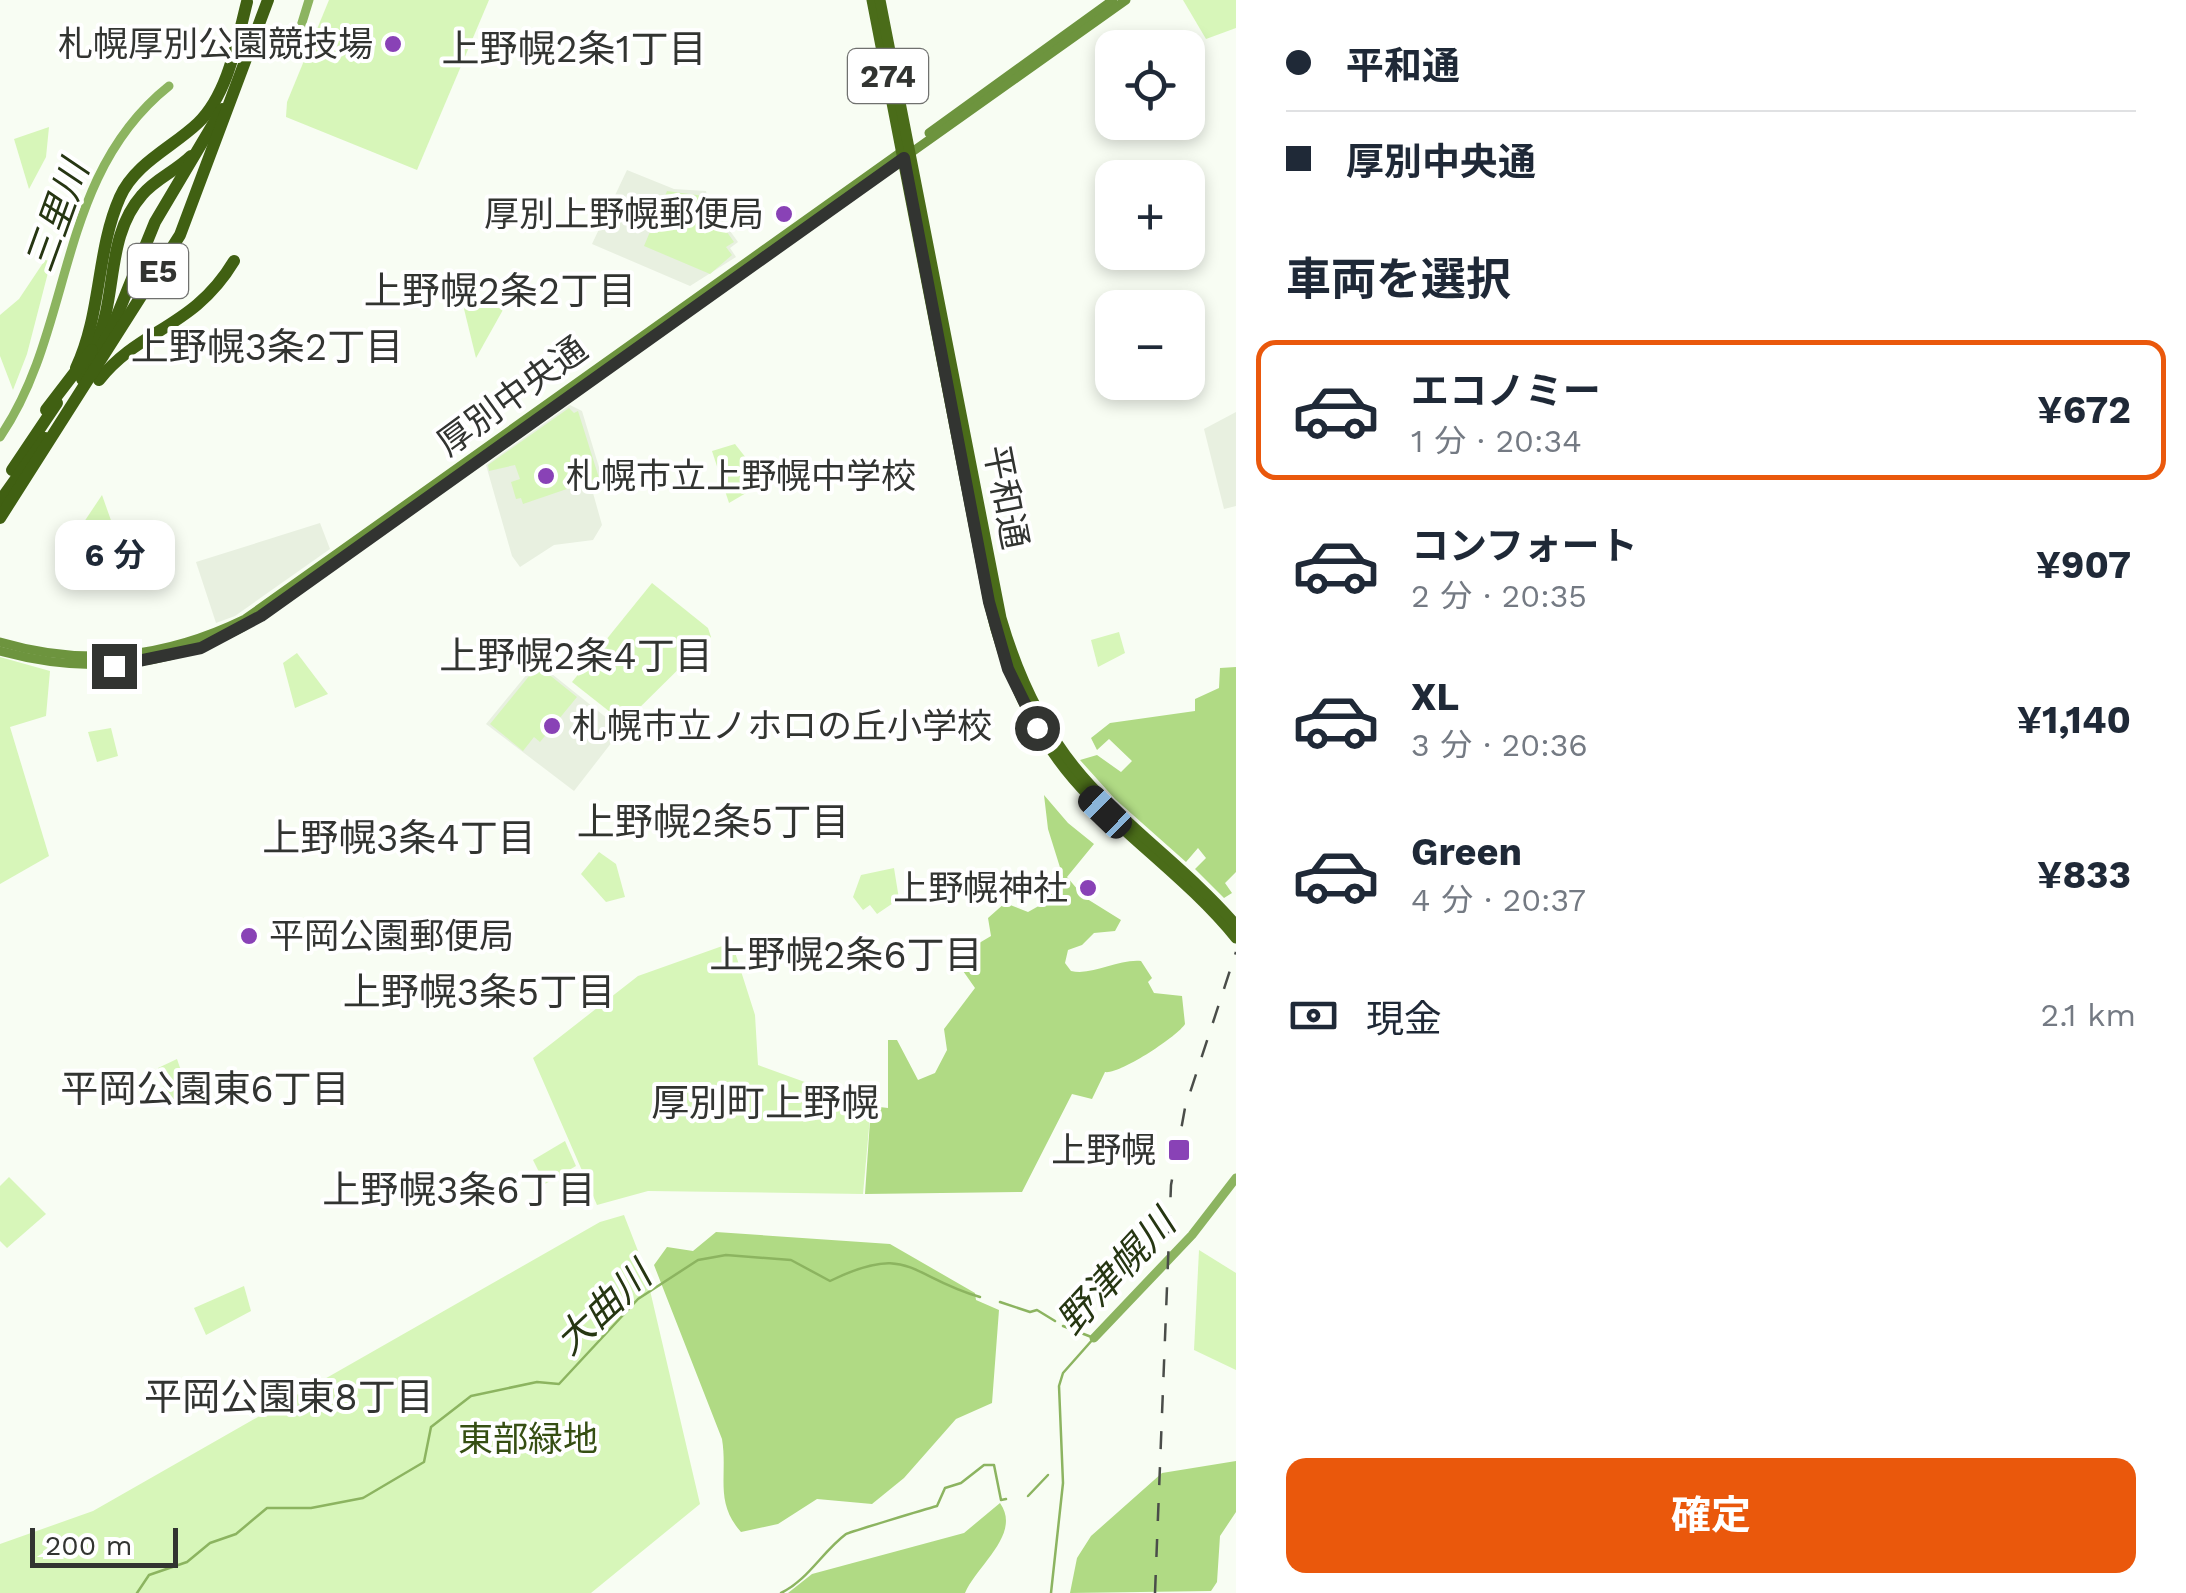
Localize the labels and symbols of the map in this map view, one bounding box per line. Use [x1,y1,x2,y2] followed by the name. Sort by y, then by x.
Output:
[58,23,373,65] place label: 札幌厚別公園競技場
[442,27,706,71] district label: 上野幌2条1丁目
[382,33,404,55] marker: 札幌厚別公園競技場
[848,49,928,103] road number: 274
[17,151,99,277] water label: 三里川
[484,193,764,235] place label: 厚別上野幌郵便局
[773,203,795,225] marker: 厚別上野幌郵便局
[128,244,188,298] road number: E5
[364,269,636,313] district label: 上野幌2条2丁目
[131,325,403,369] district label: 上野幌3条2丁目
[429,328,595,464] street label: 厚別中央通
[975,441,1037,553] street label: 平和通
[566,455,916,497] place label: 札幌市立上野幌中学校
[535,465,557,487] marker: 札幌市立上野幌中学校
[54,521,174,591] callout: 6 分
[439,634,713,678] district label: 上野幌2条4丁目
[92,644,137,689] route end
[572,705,992,747] place label: 札幌市立ノホロの丘小学校
[1015,706,1060,751] route start
[541,715,563,737] marker: 札幌市立ノホロの丘小学校
[1073,780,1137,844] car
[577,800,849,844] district label: 上野幌2条5丁目
[262,816,536,860] district label: 上野幌3条4丁目
[893,867,1068,909] place label: 上野幌神社
[1077,877,1099,899] marker: 上野幌神社
[269,915,514,957] place label: 平岡公園郵便局
[238,925,260,947] marker: 平岡公園郵便局
[709,933,983,977] district label: 上野幌2条6丁目
[343,970,615,1014] district label: 上野幌3条5丁目
[60,1067,350,1111] district label: 平岡公園東6丁目
[651,1081,879,1125] district label: 厚別町上野幌
[1051,1129,1156,1171] place label: 上野幌
[1166,1137,1192,1163] marker: 上野幌
[322,1168,596,1212] district label: 上野幌3条6丁目
[1048,1198,1187,1343] water label: 野津幌川
[546,1250,663,1363] water label: 大曲川
[144,1375,434,1419] district label: 平岡公園東8丁目
[458,1418,598,1460] park label: 東部緑地
[30,1523,178,1568] scale bar

